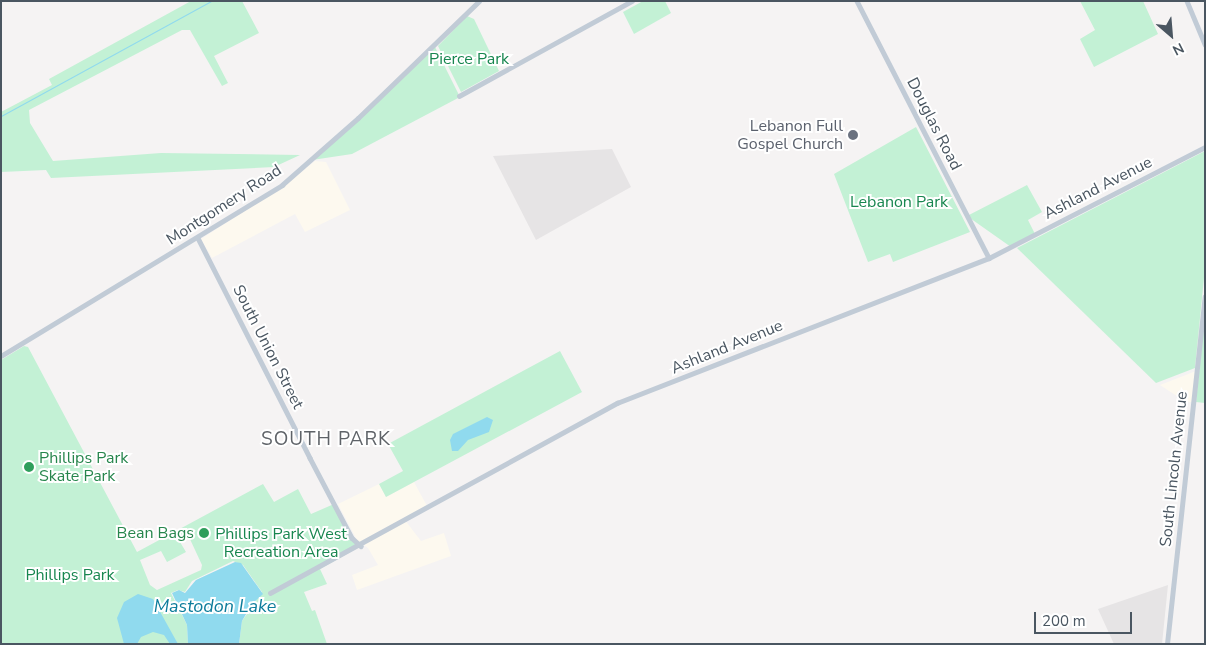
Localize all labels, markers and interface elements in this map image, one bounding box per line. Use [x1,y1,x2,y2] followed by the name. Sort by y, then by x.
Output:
[1146,10,1196,60] north arrow
[1169,38,1187,60] text: N
[429,49,509,69] park label: Pierce Park
[902,74,966,174] street label: Douglas Road
[737,116,843,154] place label: Lebanon Full Gospel Church
[847,129,859,141] marker: Lebanon Full Gospel Church
[1041,153,1155,223] street label: Ashland Avenue
[163,161,285,249] street label: Montgomery Road
[850,192,948,212] park label: Lebanon Park
[228,282,308,412] street label: South Union Street
[668,316,786,378] street label: Ashland Avenue
[1156,390,1192,548] street label: South Lincoln Avenue
[260,429,392,451] district label: SOUTH PARK
[39,448,128,486] place label: Phillips Park Skate Park
[23,461,35,473] marker: Phillips Park Skate Park
[117,523,194,543] place label: Bean Bags
[215,524,347,562] park label: Phillips Park West Recreation Area
[198,527,210,539] marker: Bean Bags
[25,565,115,585] park label: Phillips Park
[154,595,276,617] water label: Mastodon Lake
[1036,602,1134,634] scale bar
[1042,611,1086,631] text: 200 m

